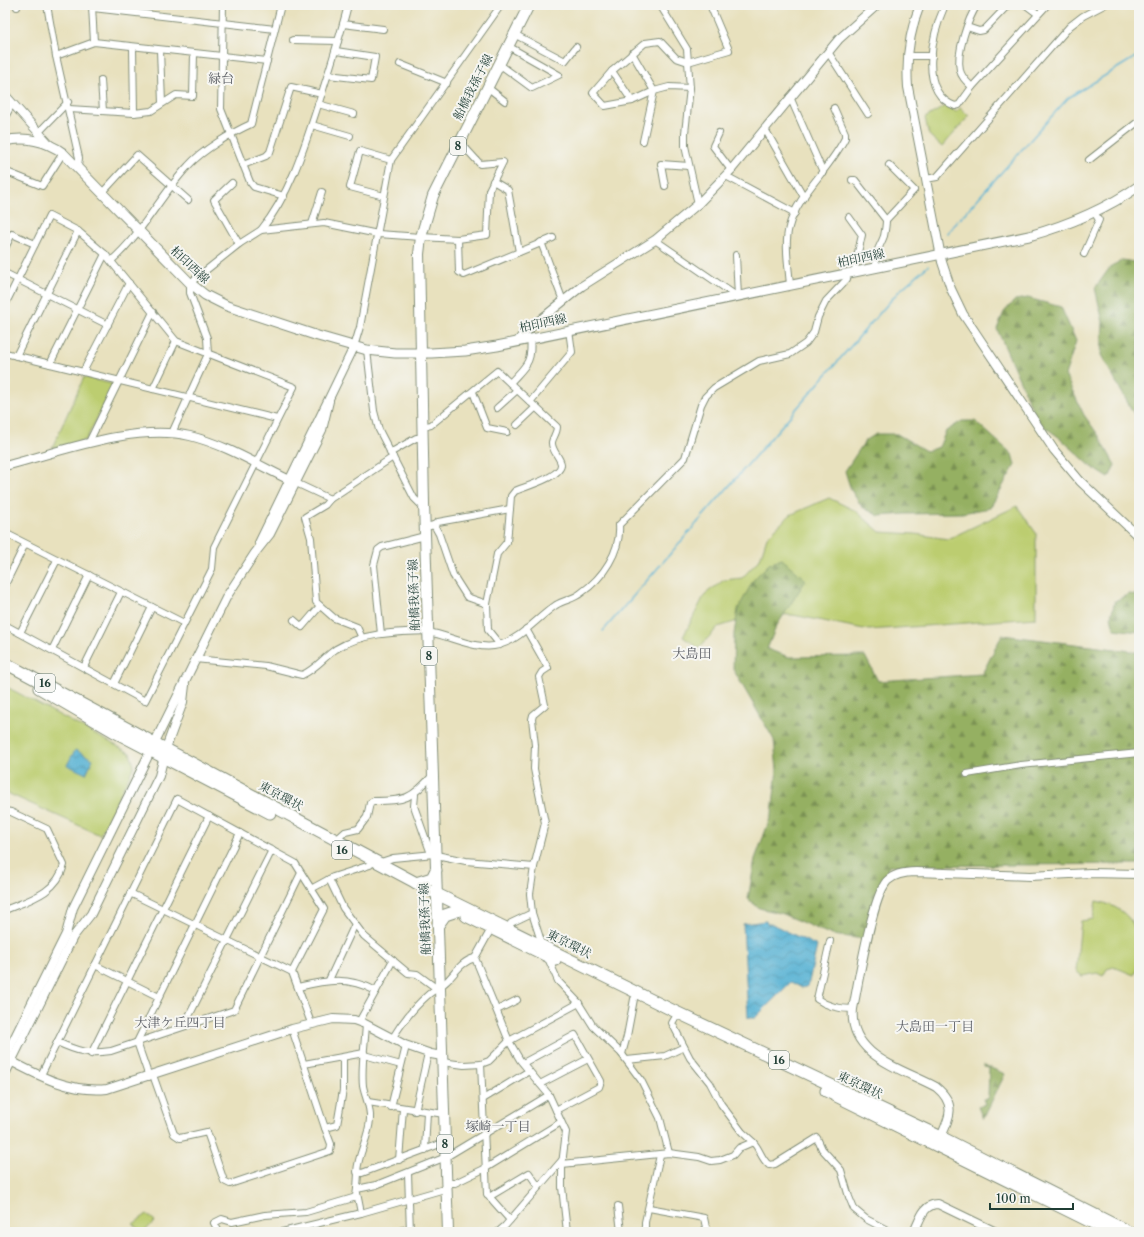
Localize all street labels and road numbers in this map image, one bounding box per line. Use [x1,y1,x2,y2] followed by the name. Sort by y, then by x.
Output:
[450,51,496,122] street label: 船橋我孫子線
[450,137,466,155] road number: 8
[168,243,213,286] street label: 柏印西線
[836,245,886,270] street label: 柏印西線
[518,310,568,335] street label: 柏印西線
[405,559,422,631] street label: 船橋我孫子線
[421,647,437,665] road number: 8
[35,674,55,692] road number: 16
[257,778,306,813] street label: 東京環状
[332,841,352,859] road number: 16
[416,883,433,955] street label: 船橋我孫子線
[544,926,594,961] street label: 東京環状
[769,1051,789,1069] road number: 16
[835,1068,885,1101] street label: 東京環状
[437,1135,453,1153] road number: 8

